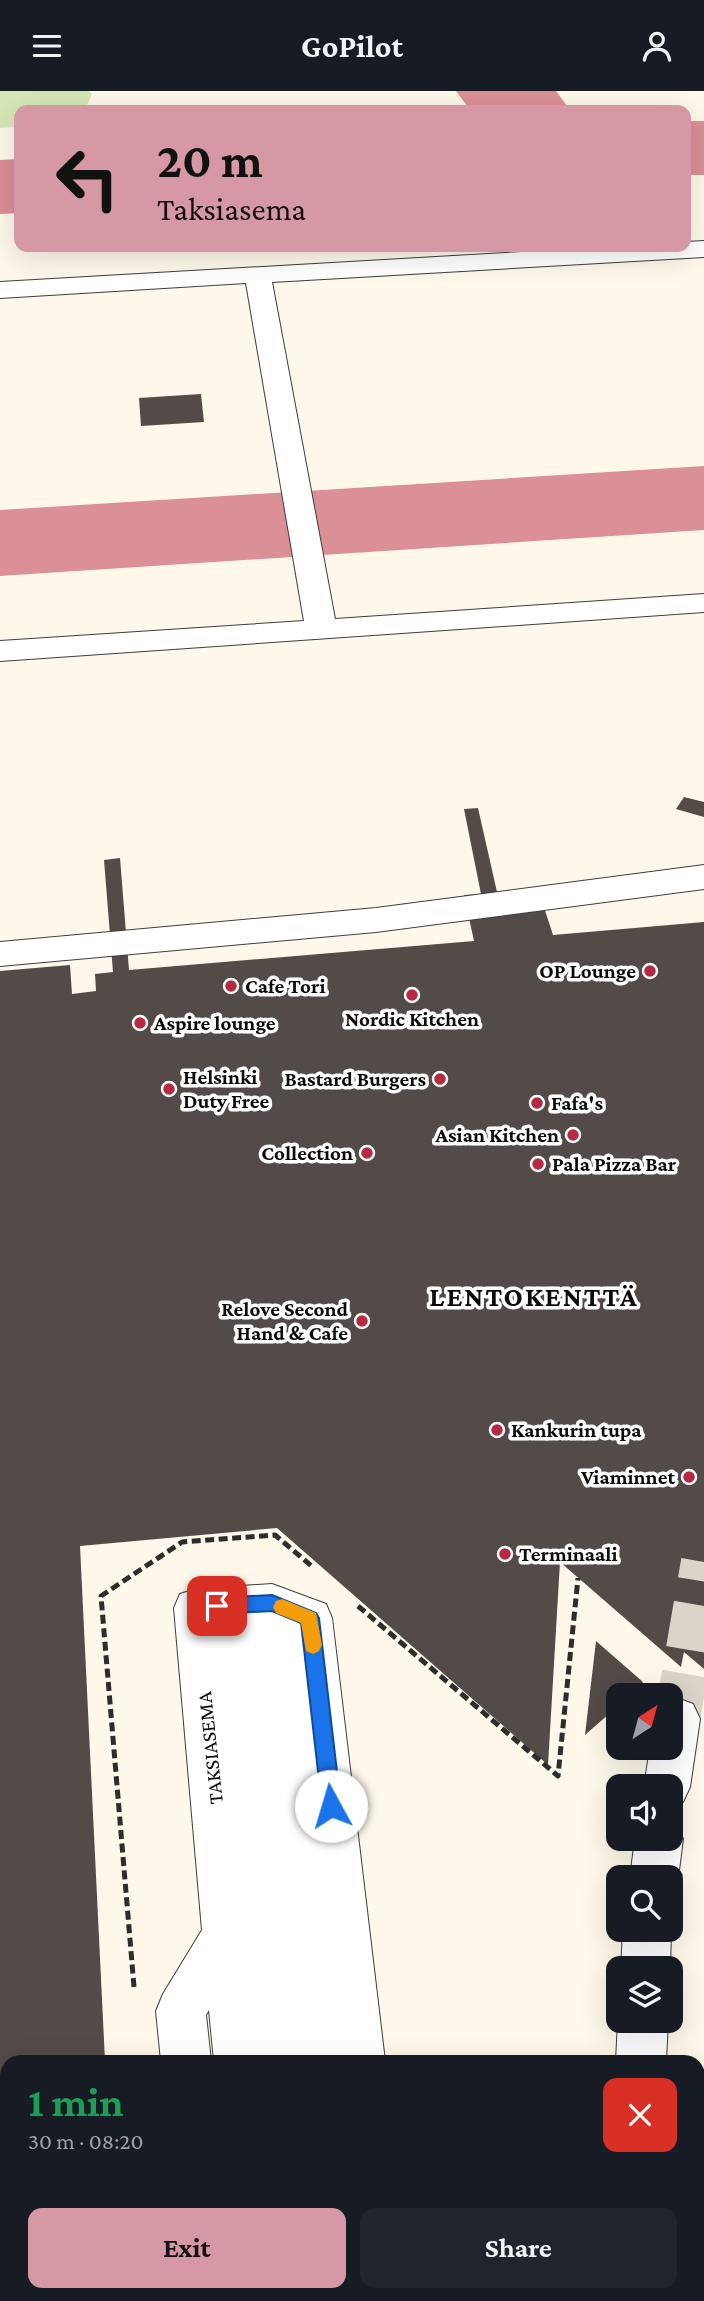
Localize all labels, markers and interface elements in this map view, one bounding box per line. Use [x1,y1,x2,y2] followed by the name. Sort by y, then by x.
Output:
[28,27,66,65] icon: menu
[638,27,676,65] icon: person
[301,28,403,64] text: GoPilot
[42,133,133,224] icon: left
[157,133,263,188] text: 20 m
[157,191,306,227] text: Taksiasema
[539,959,636,983] place label: OP Lounge
[642,963,658,979] marker: OP Lounge
[245,974,326,998] place label: Cafe Tori
[223,978,239,994] marker: Cafe Tori
[404,987,420,1003] marker: Nordic Kitchen
[345,1007,479,1031] place label: Nordic Kitchen
[153,1011,276,1035] place label: Aspire lounge
[132,1015,148,1031] marker: Aspire lounge
[183,1065,269,1113] place label: Helsinki Duty Free
[285,1067,426,1091] place label: Bastard Burgers
[432,1071,448,1087] marker: Bastard Burgers
[161,1081,177,1097] marker: Helsinki Duty Free
[551,1091,603,1115] place label: Fafa's
[529,1095,545,1111] marker: Fafa's
[435,1123,559,1147] place label: Asian Kitchen
[565,1127,581,1143] marker: Asian Kitchen
[261,1141,353,1165] place label: Collection
[359,1145,375,1161] marker: Collection
[552,1152,677,1176] place label: Pala Pizza Bar
[530,1156,546,1172] marker: Pala Pizza Bar
[429,1281,639,1312] district label: LENTOKENTTÄ
[221,1297,349,1345] place label: Relove Second Hand & Cafe
[354,1313,370,1329] marker: Relove Second Hand & Cafe
[511,1418,642,1442] place label: Kankurin tupa
[489,1422,505,1438] marker: Kankurin tupa
[580,1465,675,1489] place label: Viaminnet
[681,1469,697,1485] marker: Viaminnet
[519,1542,618,1566] place label: Terminaali
[497,1546,513,1562] marker: Terminaali
[187,1576,247,1636] pin
[198,1587,236,1625] icon: arrive
[606,1683,682,1761] north arrow
[606,1683,683,2033] map controls
[192,1690,228,1806] street label: TAKSIASEMA
[294,1769,368,1843] position arrow
[606,1774,683,1851] button: sound
[606,1865,683,1942] button: search
[606,1956,683,2033] button: layers
[28,2078,124,2125] text: 1 min
[603,2078,677,2152] button: close
[28,2128,143,2154] text: 30 m · 08:20
[28,2208,346,2288] button: Exit
[360,2208,677,2288] button: Share

